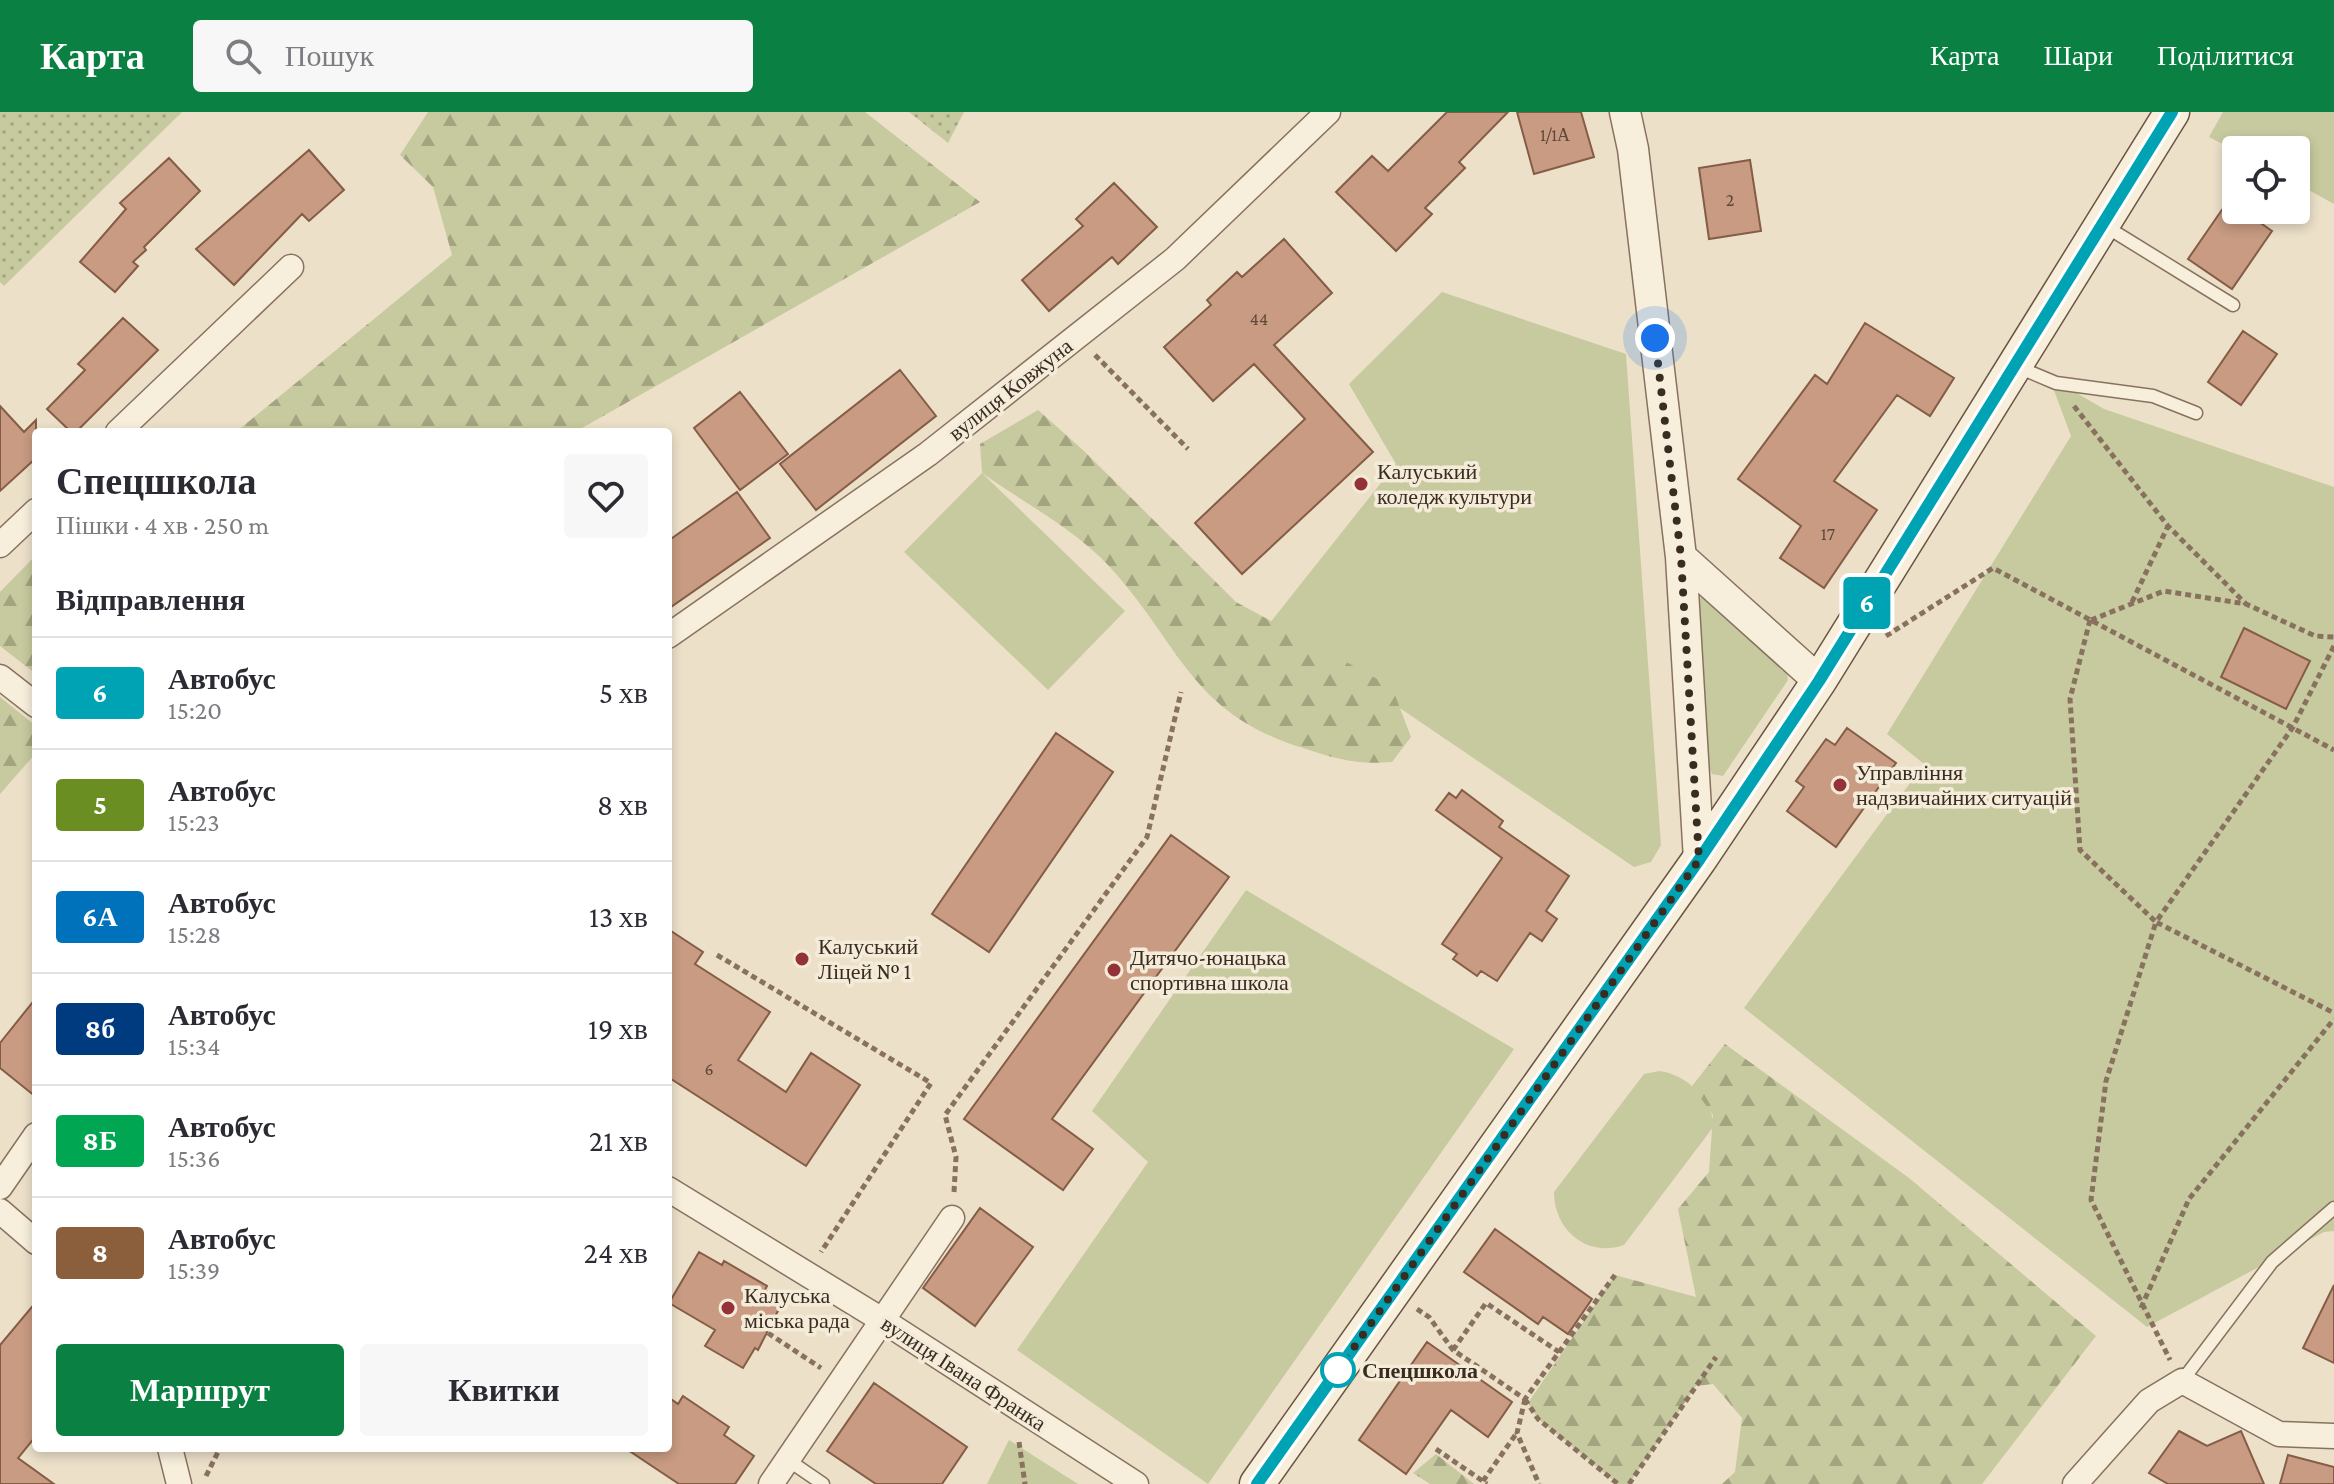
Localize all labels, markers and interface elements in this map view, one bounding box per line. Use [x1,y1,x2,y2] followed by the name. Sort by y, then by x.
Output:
[193,20,753,92] search box
[221,34,265,78] icon: search
[40,35,145,77] text: Карта
[285,39,374,72] text: Пошук
[1930,40,1999,71] text: Карта
[2043,40,2113,71] text: Шари
[2157,40,2294,71] text: Поділитися
[1540,125,1570,145] house number: 1/1А
[2222,136,2310,224] map controls
[2222,136,2310,224] button: locate
[1726,190,1734,210] house number: 2
[1250,309,1268,329] house number: 44
[1635,318,1675,358] your location
[943,333,1077,446] street label: вулиця Ковжуна
[564,454,648,538] button: heart
[1377,459,1532,509] place label: Калуський коледж культури
[56,460,256,502] text: Спецшкола
[1352,475,1370,493] marker: Калуський коледж культури
[56,511,269,540] text: Пішки · 4 хв · 250 m
[1821,524,1835,544] house number: 17
[1841,577,1893,629] line badge: 6
[56,583,245,616] text: Відправлення
[1859,587,1875,618] text: 6
[168,662,276,695] text: Автобус
[599,676,648,709] text: 5 хв
[92,677,108,708] text: 6
[168,696,222,725] text: 15:20
[1856,760,2072,810] place label: Управління надзвичайних ситуацій
[168,774,276,807] text: Автобус
[1831,776,1849,794] marker: Управління надзвичайних ситуацій
[597,788,648,821] text: 8 хв
[93,789,107,820] text: 5
[168,808,220,837] text: 15:23
[168,886,276,919] text: Автобус
[589,900,648,933] text: 13 хв
[82,901,118,932] text: 6А
[168,920,221,949] text: 15:28
[818,934,919,984] place label: Калуський Ліцей № 1
[1130,945,1289,995] place label: Дитячо-юнацька спортивна школа
[793,950,811,968] marker: Калуський Ліцей № 1
[1105,961,1123,979] marker: Дитячо-юнацька спортивна школа
[168,998,276,1031] text: Автобус
[588,1012,648,1045] text: 19 хв
[85,1013,115,1044] text: 8б
[168,1032,220,1061] text: 15:34
[704,1059,714,1079] house number: 6
[168,1110,276,1143] text: Автобус
[589,1124,648,1157] text: 21 хв
[83,1125,117,1156] text: 8Б
[168,1144,220,1173] text: 15:36
[168,1222,276,1255] text: Автобус
[584,1236,648,1269] text: 24 хв
[92,1237,108,1268] text: 8
[168,1256,220,1285] text: 15:39
[744,1283,850,1333] place label: Калуська міська рада
[719,1299,737,1317] marker: Калуська міська рада
[877,1311,1051,1436] street label: вулиця Івана Франка
[56,1344,344,1436] button: Маршрут
[360,1344,648,1436] button: Квитки
[1321,1353,1355,1387] marker: Спецшкола
[1362,1358,1478,1383] place label: Спецшкола

